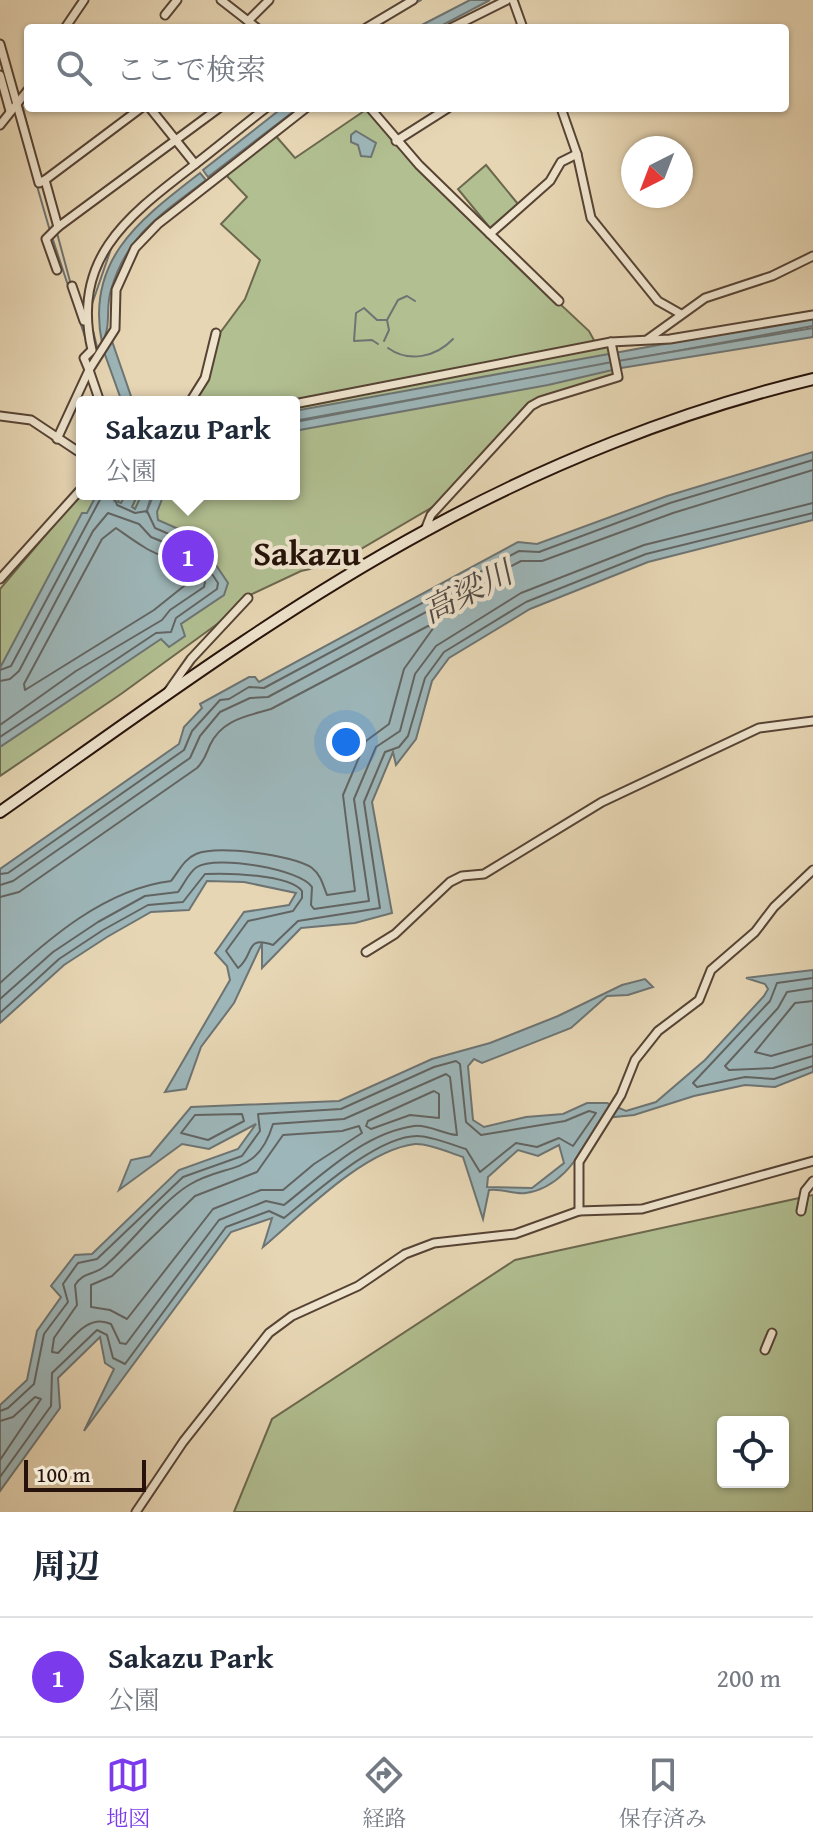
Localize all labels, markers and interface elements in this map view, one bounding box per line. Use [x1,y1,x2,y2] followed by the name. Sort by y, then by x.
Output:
[24,24,789,112] search box
[52,46,96,90] icon: search
[116,47,266,91] text: ここで検索
[621,136,693,208] north arrow
[76,396,300,500] popup
[105,406,271,450] text: Sakazu Park
[105,451,157,490] text: 公園
[162,526,214,586] pin: 1
[253,528,361,577] district label: Sakazu
[413,547,523,634] water label: 高梁川
[326,722,366,762] your location
[717,1416,789,1488] map controls
[717,1416,789,1488] button: locate
[24,1456,146,1492] scale bar
[36,1458,91,1490] text: 100 m
[32,1541,100,1590] text: 周辺
[108,1635,273,1679] text: Sakazu Park
[51,1658,65,1697] text: 1
[716,1658,781,1697] text: 200 m
[108,1680,160,1719] text: 公園
[106,1753,150,1834] tab: 地図
[362,1753,407,1834] tab: 経路
[619,1753,707,1834] tab: 保存済み

